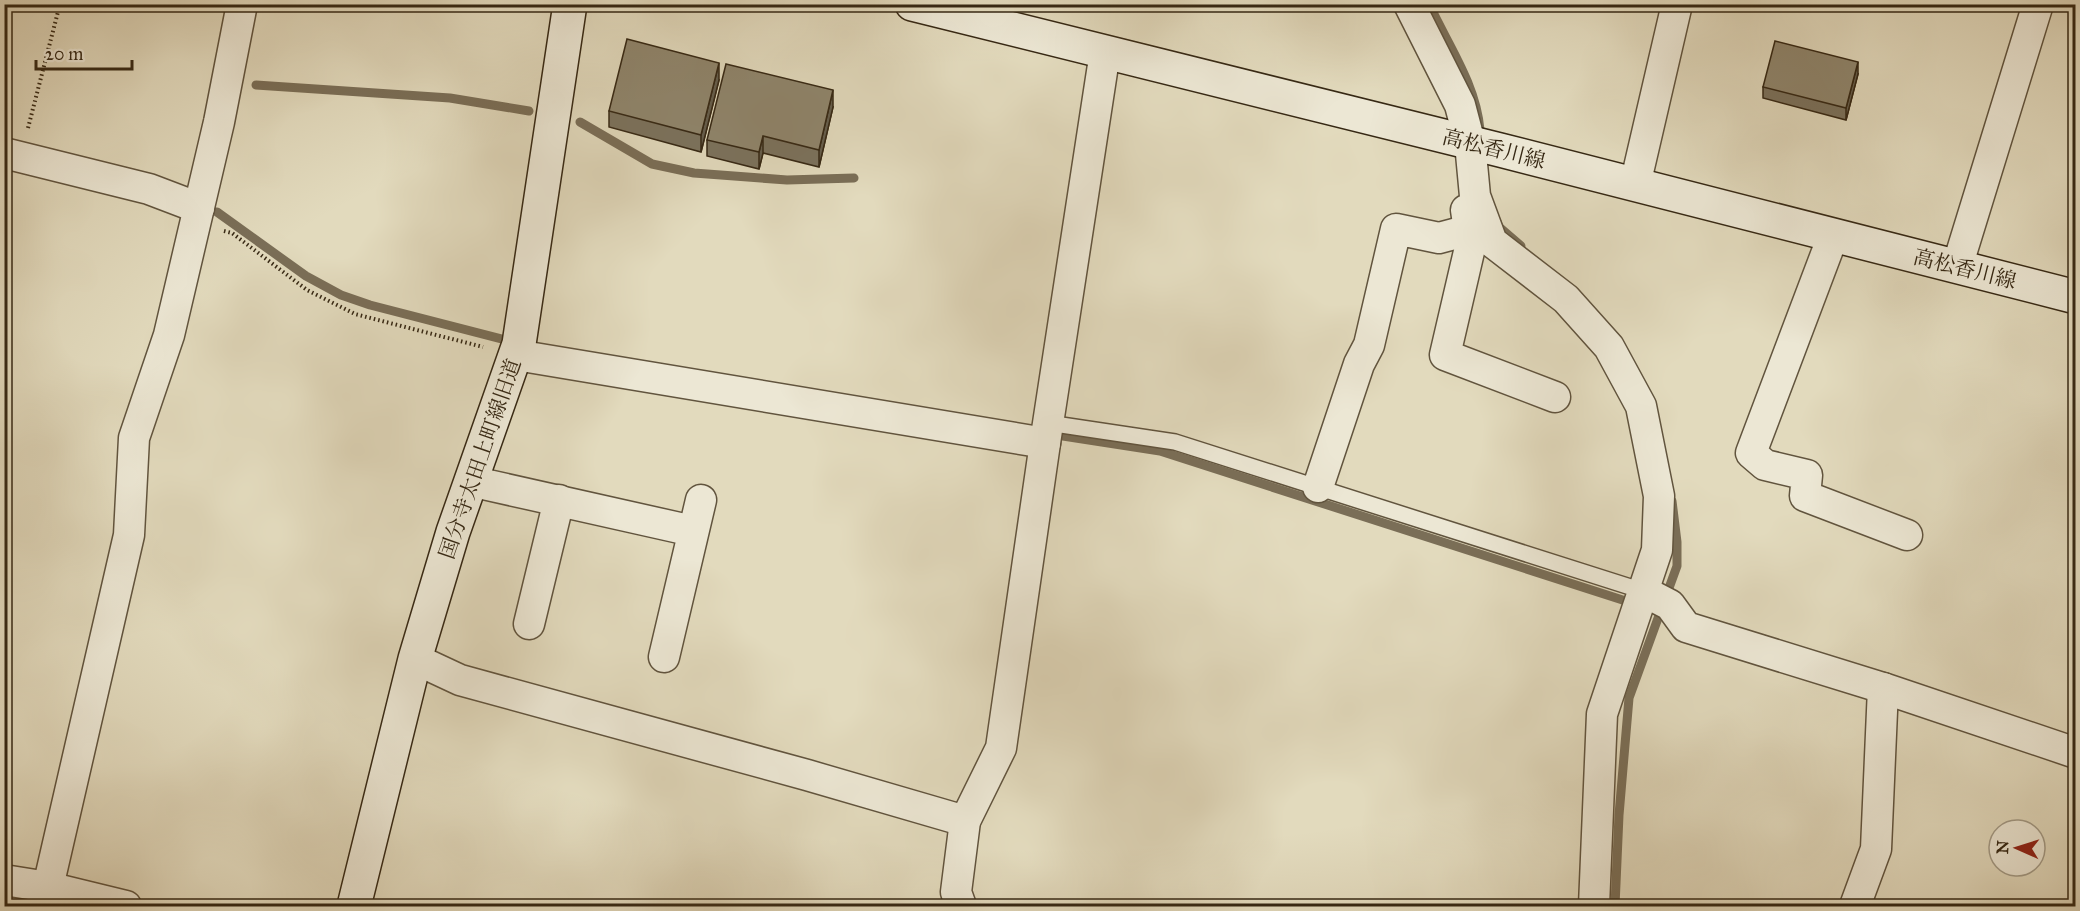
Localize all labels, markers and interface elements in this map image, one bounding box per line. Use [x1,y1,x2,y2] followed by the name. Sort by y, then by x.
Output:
[36,33,132,71] scale bar
[45,43,83,65] text: 20 m
[1440,124,1548,174] street label: 高松香川線
[1911,244,2019,294] street label: 高松香川線
[434,355,526,563] street label: 国分寺太田上町線旧道
[1987,818,2047,878] north arrow
[1993,840,2012,855] text: N

